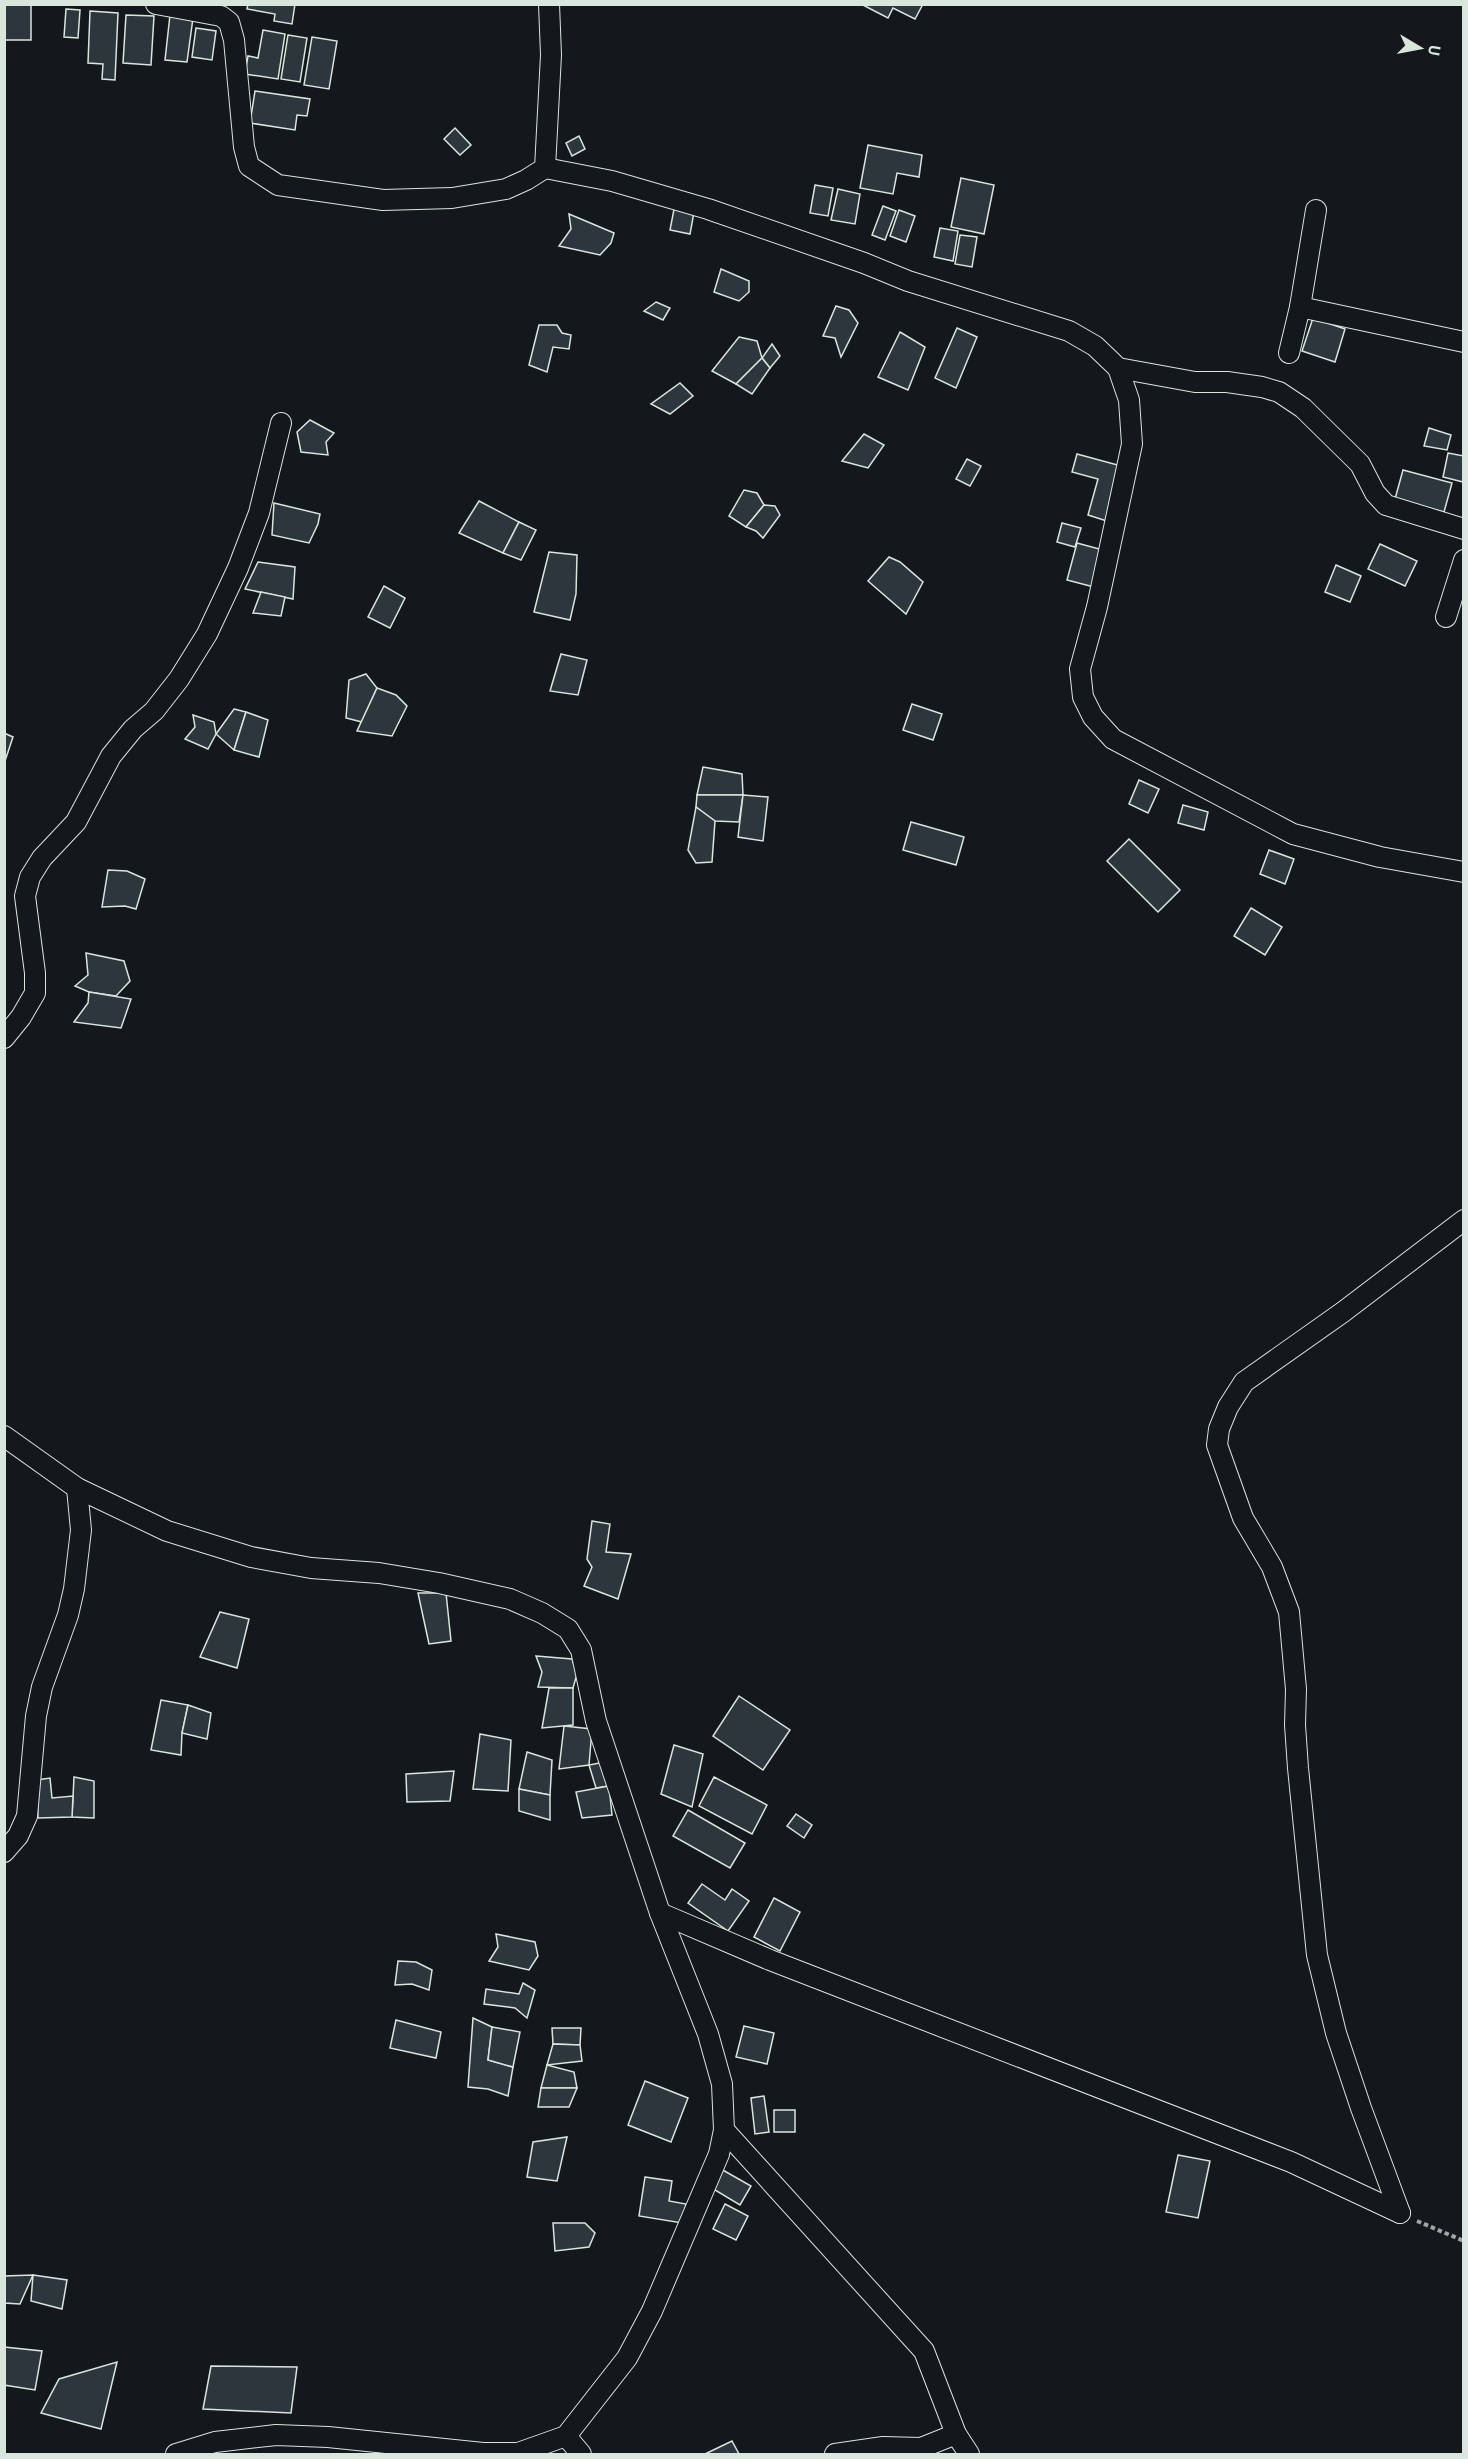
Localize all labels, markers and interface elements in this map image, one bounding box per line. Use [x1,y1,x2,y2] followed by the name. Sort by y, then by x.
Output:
[1390,18,1450,78] north arrow
[1424,44,1445,57] text: U

